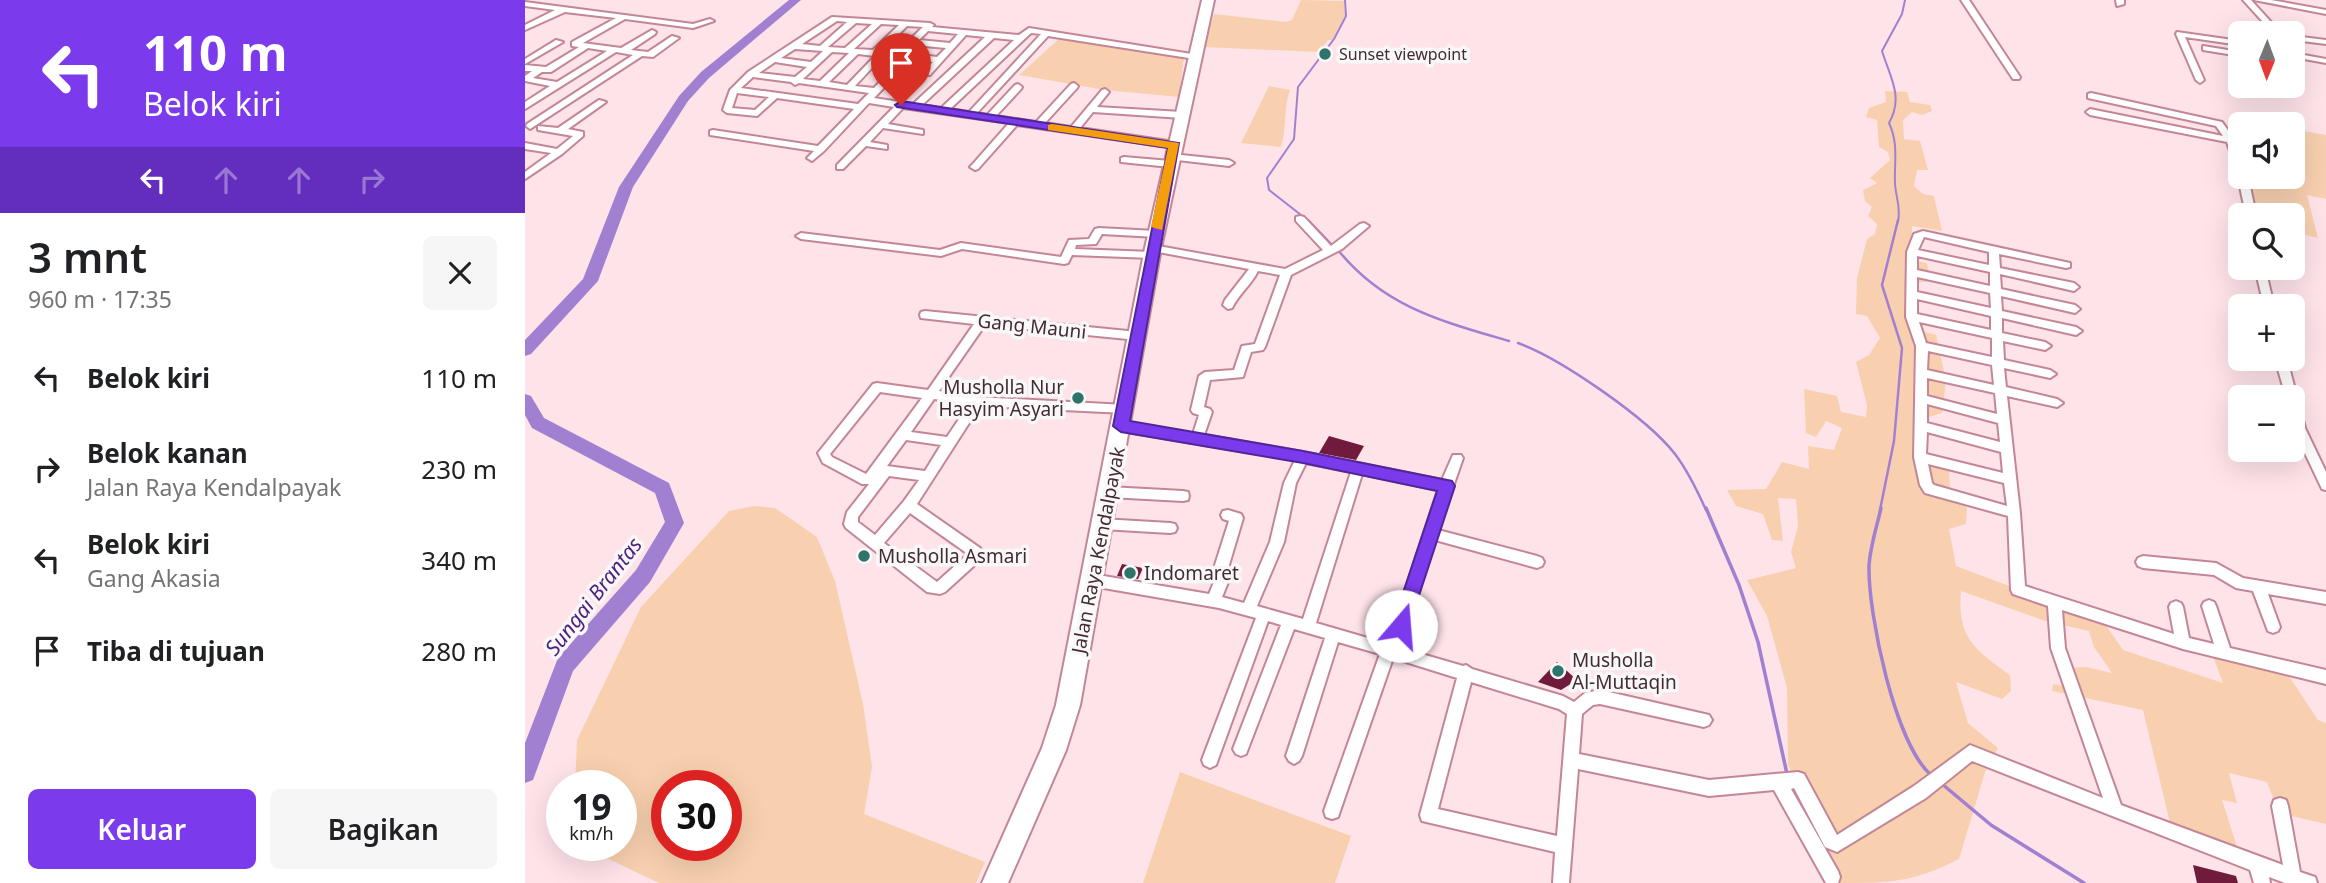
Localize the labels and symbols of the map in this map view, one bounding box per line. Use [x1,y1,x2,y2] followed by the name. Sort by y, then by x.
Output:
[2228,21,2305,98] north arrow
[871,33,931,105] pin
[1339,43,1467,65] place label: Sunset viewpoint
[1317,46,1333,62] marker: Sunset viewpoint
[976,307,1088,345] street label: Gang Mauni
[939,374,1064,422] place label: Musholla Nur Hasyim Asyari
[1070,390,1086,406] marker: Musholla Nur Hasyim Asyari
[1065,444,1131,658] street label: Jalan Raya Kendalpayak
[538,531,648,661] water label: Sungai Brantas
[878,543,1027,569] place label: Musholla Asmari
[856,548,872,564] marker: Musholla Asmari
[1144,560,1239,586] place label: Indomaret
[1122,565,1138,581] marker: Indomaret
[1364,589,1438,663] position arrow
[1572,647,1677,695] place label: Musholla Al-Muttaqin
[1550,663,1566,679] marker: Musholla Al-Muttaqin
[651,770,742,861] speed limit sign: 30

